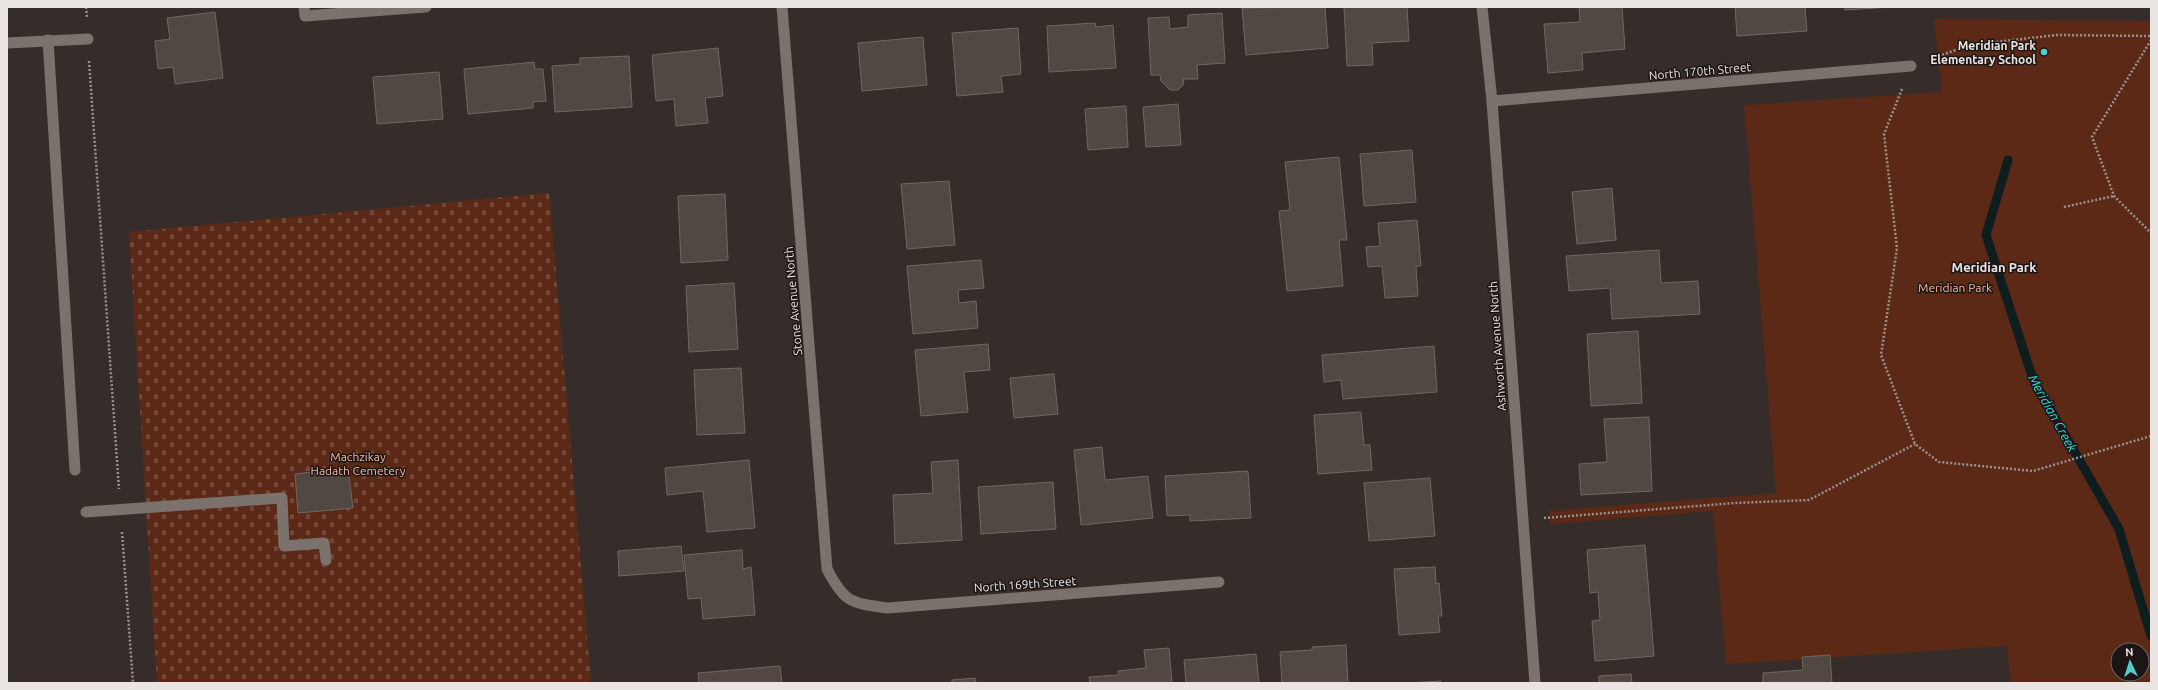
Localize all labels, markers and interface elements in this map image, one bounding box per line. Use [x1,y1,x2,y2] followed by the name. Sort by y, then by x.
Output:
[1930,39,2036,66] place label: Meridian Park Elementary School
[2039,47,2049,57] marker: Meridian Park Elementary School
[1648,60,1752,82] street label: North 170th Street
[782,246,804,356] street label: Stone Avenue North
[1952,260,2037,274] district label: Meridian Park
[1486,281,1508,411] street label: Ashworth Avenue North
[1918,281,1992,294] park label: Meridian Park
[2026,372,2080,454] water label: Meridian Creek
[311,450,406,477] park label: Machzikay Hadath Cemetery
[973,574,1077,594] street label: North 169th Street
[2110,642,2150,682] north arrow
[2125,646,2134,658] text: N

